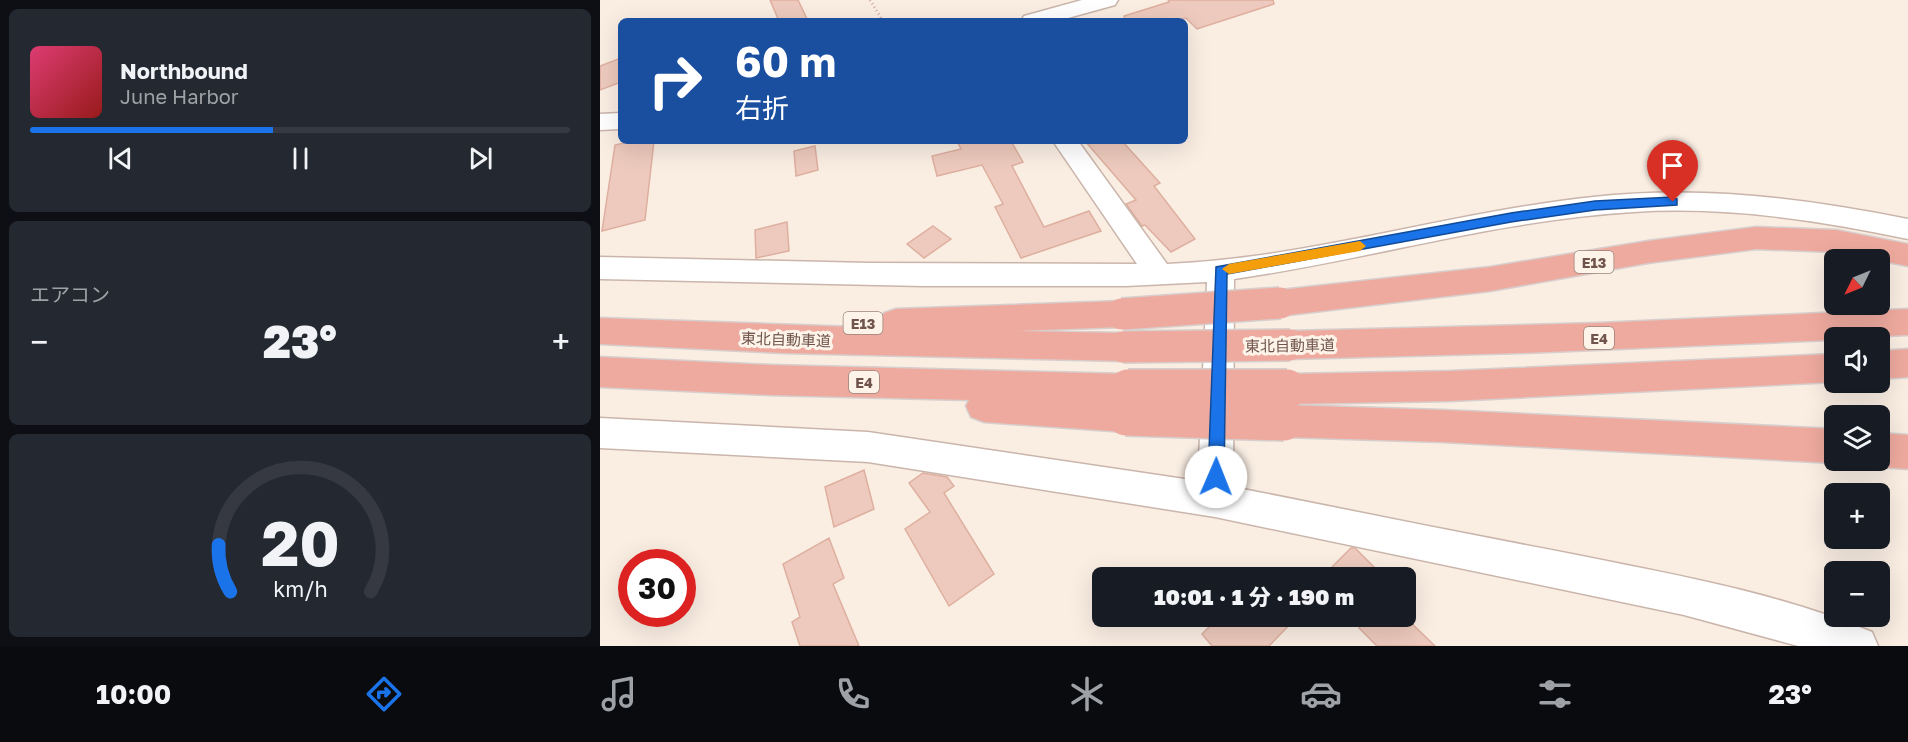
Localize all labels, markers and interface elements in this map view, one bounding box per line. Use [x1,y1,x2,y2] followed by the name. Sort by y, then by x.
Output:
[735,36,836,86] text: 60 m
[636,42,714,120] icon: right
[120,57,248,84] text: Northbound
[120,84,239,108] text: June Harbor
[735,92,789,124] text: 右折
[1647,140,1698,202] pin
[104,142,137,175] icon: previous
[284,142,317,175] icon: pause
[464,142,497,175] icon: next
[1656,149,1689,182] icon: arrive
[1824,249,1890,315] north arrow
[1824,249,1890,627] map controls
[1574,251,1614,273] road number: E13
[30,282,110,306] text: エアコン
[844,312,882,334] road number: E13
[263,314,337,368] text: 23°
[30,322,48,361] text: −
[552,322,570,361] text: +
[1584,327,1614,349] road number: E4
[1824,327,1890,393] button: sound
[741,328,831,350] street label: 東北自動車道
[1245,335,1335,355] street label: 東北自動車道
[849,371,879,393] road number: E4
[1824,405,1890,471] button: layers
[1184,445,1248,509] position arrow
[1824,483,1890,549] button: +
[261,506,339,581] text: 20
[618,549,696,627] speed limit sign: 30
[1824,561,1890,627] button: −
[273,577,327,603] text: km/h
[1154,583,1354,610] text: 10:01 · 1 分 · 190 m
[363,673,405,715] icon: directions
[598,673,640,715] icon: music
[832,673,874,715] icon: phone
[1066,673,1108,715] icon: climate
[1300,673,1342,715] icon: car
[1534,673,1576,715] icon: filters
[96,678,171,710] text: 10:00
[1768,678,1812,710] text: 23°

